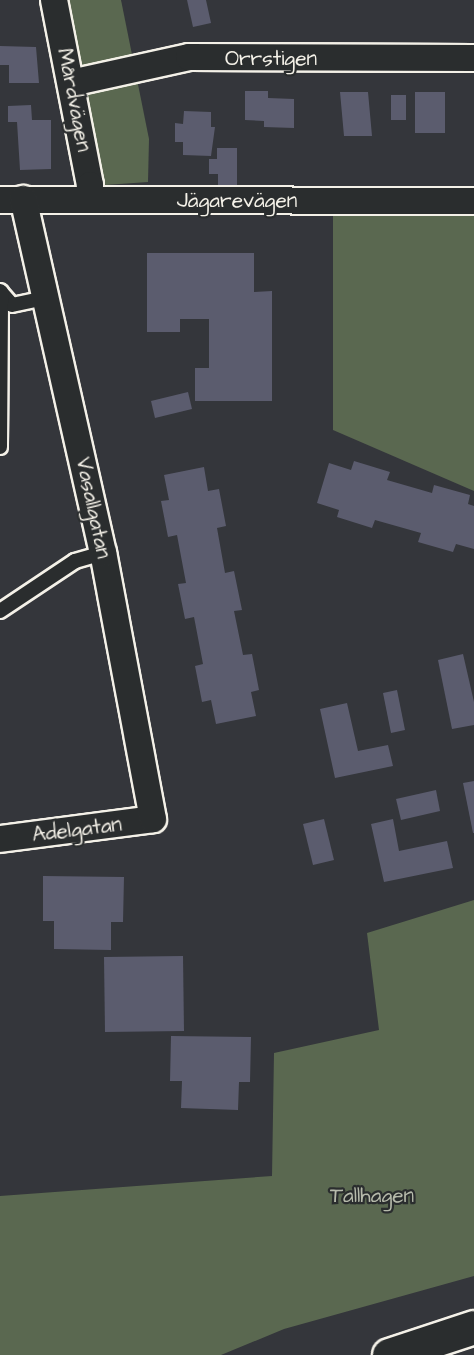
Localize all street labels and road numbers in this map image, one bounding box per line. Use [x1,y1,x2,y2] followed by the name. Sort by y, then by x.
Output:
[52,46,96,154] street label: Mårdvägen
[225,46,317,72] street label: Orrstigen
[177,188,297,214] street label: Jägarevägen
[70,455,116,561] street label: Vasallgatan
[31,812,123,848] street label: Adelgatan

